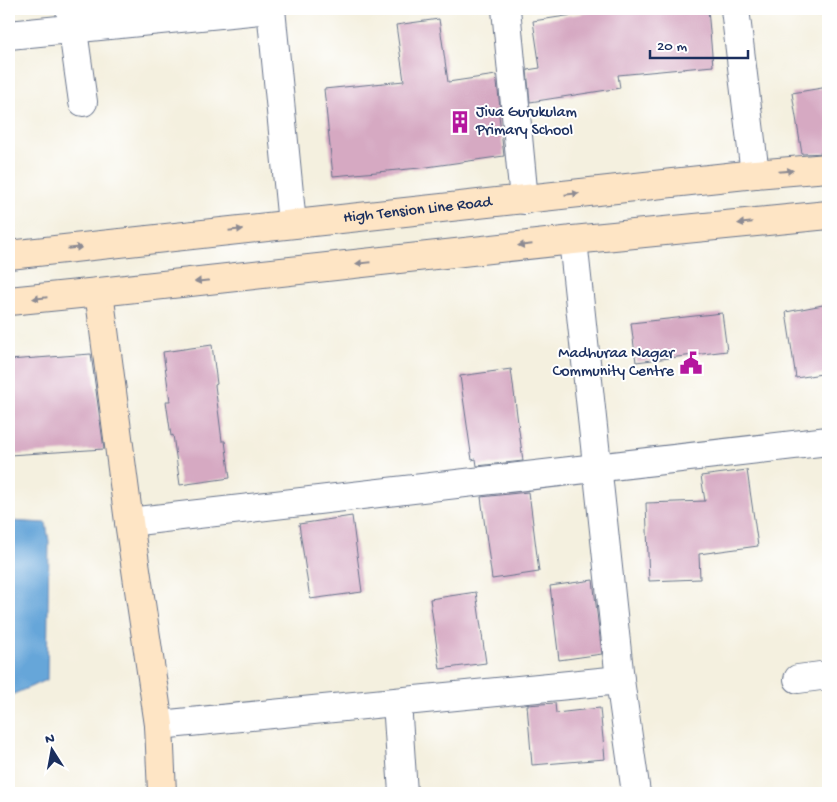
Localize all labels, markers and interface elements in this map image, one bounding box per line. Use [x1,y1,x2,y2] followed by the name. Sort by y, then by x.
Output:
[650,28,747,60] scale bar
[657,38,687,56] text: 20 m
[475,104,577,141] place label: Jiva Gurukulam Primary School
[447,109,473,135] building icon: Jiva Gurukulam Primary School
[778,167,794,175] one-way arrow
[565,190,581,198] one-way arrow
[342,193,494,228] street label: High Tension Line Road
[737,219,753,227] one-way arrow
[228,226,244,234] one-way arrow
[517,241,533,249] one-way arrow
[67,244,83,252] one-way arrow
[355,259,371,267] one-way arrow
[194,277,210,285] one-way arrow
[32,294,48,302] one-way arrow
[553,345,675,382] place label: Madhuraa Nagar Community Centre
[678,350,704,376] public building icon: Madhuraa Nagar Community Centre
[28,724,78,774] north arrow
[44,730,56,749] text: N

